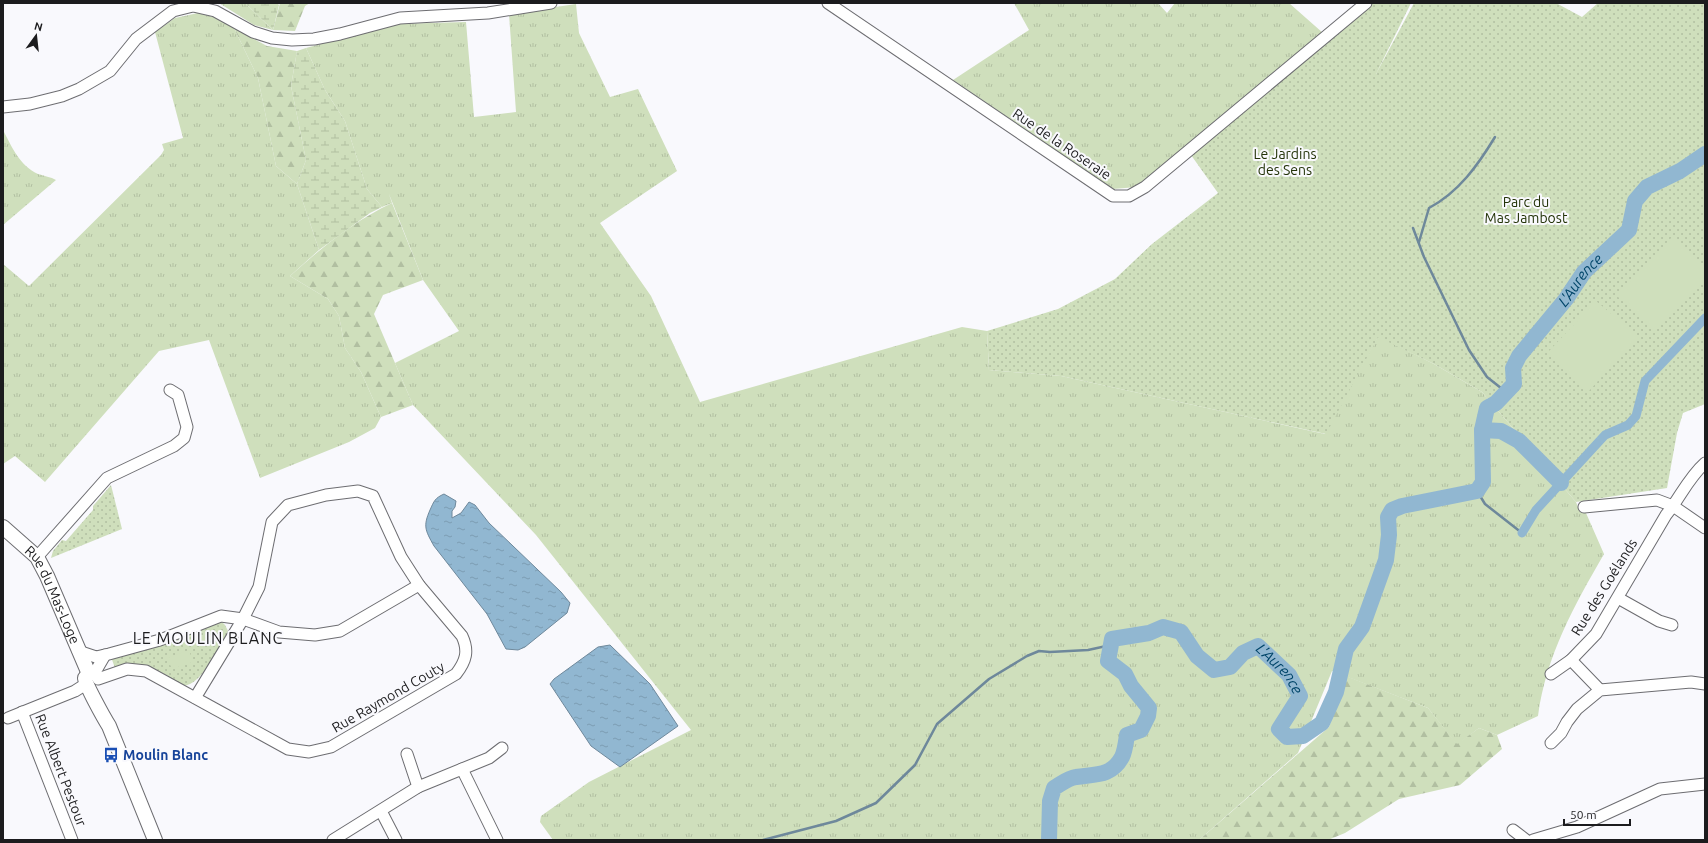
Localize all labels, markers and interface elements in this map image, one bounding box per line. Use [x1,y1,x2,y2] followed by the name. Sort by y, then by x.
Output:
[16,16,56,56] north arrow
[33,19,44,33] text: N
[1010,105,1114,183] street label: Rue de la Roseraie
[1253,146,1317,178] park label: Le Jardins des Sens
[1485,194,1568,226] park label: Parc du Mas Jambost
[1554,250,1606,310] water label: L'Aurence
[1568,536,1640,638] street label: Rue des Goélands
[22,542,83,646] street label: Rue du Mas-Loge
[133,629,283,647] district label: LE MOULIN BLANC
[1253,640,1307,697] water label: L'Aurence
[329,658,447,736] street label: Rue Raymond Couty
[32,711,90,829] street label: Rue Albert Pestour
[102,746,120,764] bus stop icon: Moulin Blanc
[123,747,208,763] place label: Moulin Blanc
[1564,801,1630,827] scale bar
[1570,808,1597,821] text: 50 m

